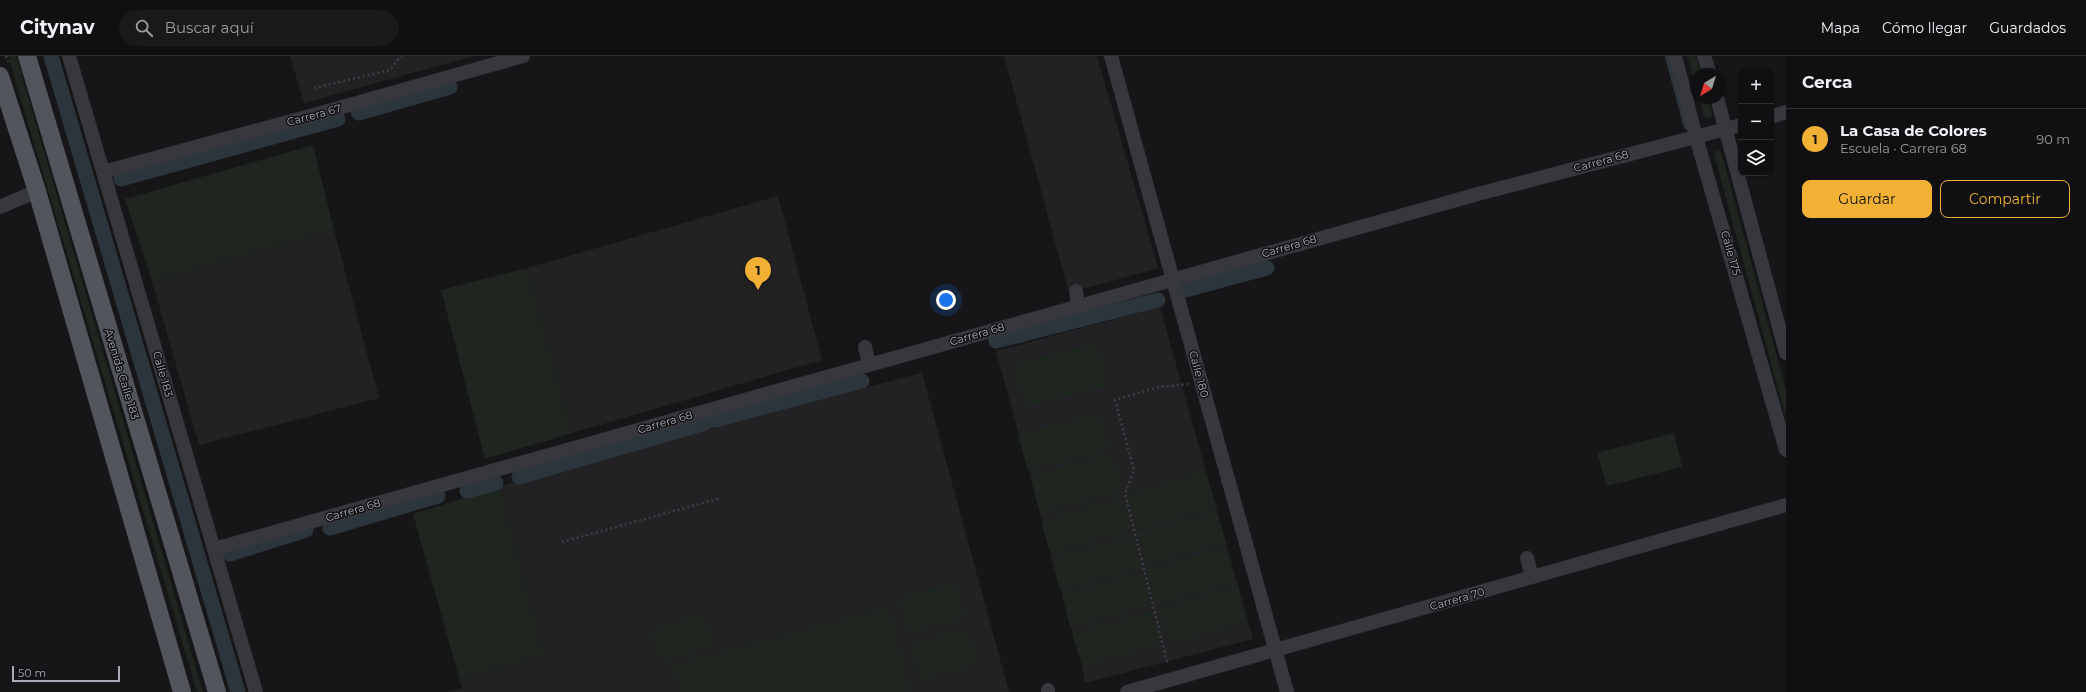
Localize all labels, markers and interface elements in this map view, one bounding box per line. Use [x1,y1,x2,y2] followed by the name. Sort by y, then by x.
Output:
[119,10,399,46] search box
[20,16,95,39] text: Citynav
[133,17,155,39] icon: search
[165,18,254,37] text: Buscar aquí
[1821,19,1860,37] text: Mapa
[1882,19,1967,37] text: Cómo llegar
[1989,19,2066,37] text: Guardados
[1690,68,1726,104] north arrow
[1738,68,1774,176] map controls
[1738,68,1774,104] button: +
[1802,72,1852,92] text: Cerca
[285,101,343,129] street label: Carrera 67
[1738,104,1774,140] button: −
[1840,121,1987,140] text: La Casa de Colores
[1812,131,1818,147] text: 1
[2036,131,2070,147] text: 90 m
[1738,140,1774,176] button: layers
[1840,140,1967,156] text: Escuela · Carrera 68
[1572,147,1630,175] street label: Carrera 68
[1802,180,1932,218] button: Guardar
[1940,180,2070,218] button: Compartir
[1718,229,1744,277] street label: Calle 175
[1260,231,1318,261] street label: Carrera 68
[745,257,771,290] pin: 1
[936,290,956,310] your location
[948,319,1006,349] street label: Carrera 68
[102,327,142,421] street label: Avenida Calle 183
[1186,349,1212,399] street label: Calle 180
[150,350,176,398] street label: Calle 183
[636,407,694,437] street label: Carrera 68
[324,495,382,525] street label: Carrera 68
[1428,585,1486,613] street label: Carrera 70
[12,664,120,683] scale bar
[18,666,46,680] text: 50 m

